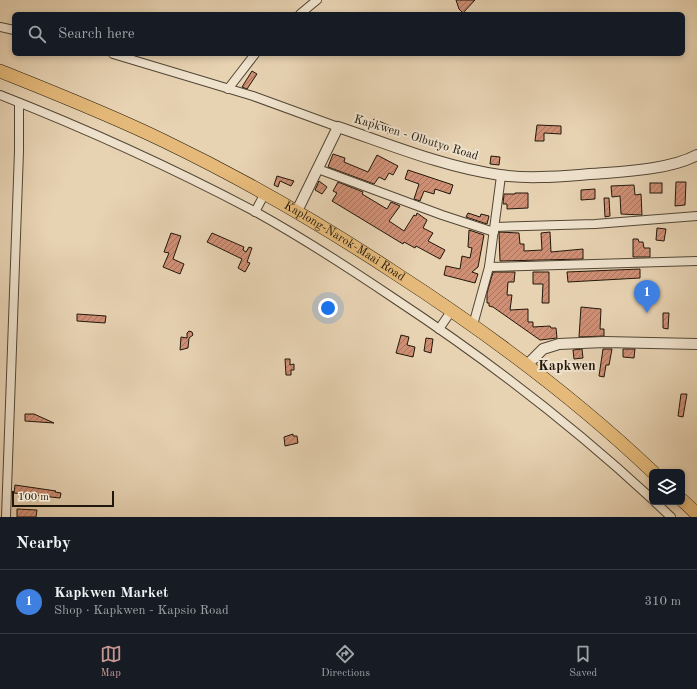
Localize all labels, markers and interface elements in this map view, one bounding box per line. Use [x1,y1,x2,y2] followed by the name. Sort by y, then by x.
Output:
[12,12,685,56] search box
[26,23,48,45] icon: search
[58,27,135,42] text: Search here
[352,113,480,163] street label: Kapkwen - Olbutyo Road
[282,200,407,284] street label: Kaplong-Narok-Maai Road
[634,280,660,313] pin: 1
[318,298,338,318] your location
[538,359,596,373] district label: Kapkwen
[649,469,685,505] map controls
[649,469,685,505] button: layers
[12,489,114,508] scale bar
[18,492,49,503] text: 100 m
[16,535,71,552] text: Nearby
[54,586,169,601] text: Kapkwen Market
[25,595,33,608] text: 1
[644,595,681,608] text: 310 m
[54,604,229,617] text: Shop · Kapkwen - Kapsio Road
[100,643,122,681] tab: Map
[321,643,370,681] tab: Directions
[569,643,597,681] tab: Saved

